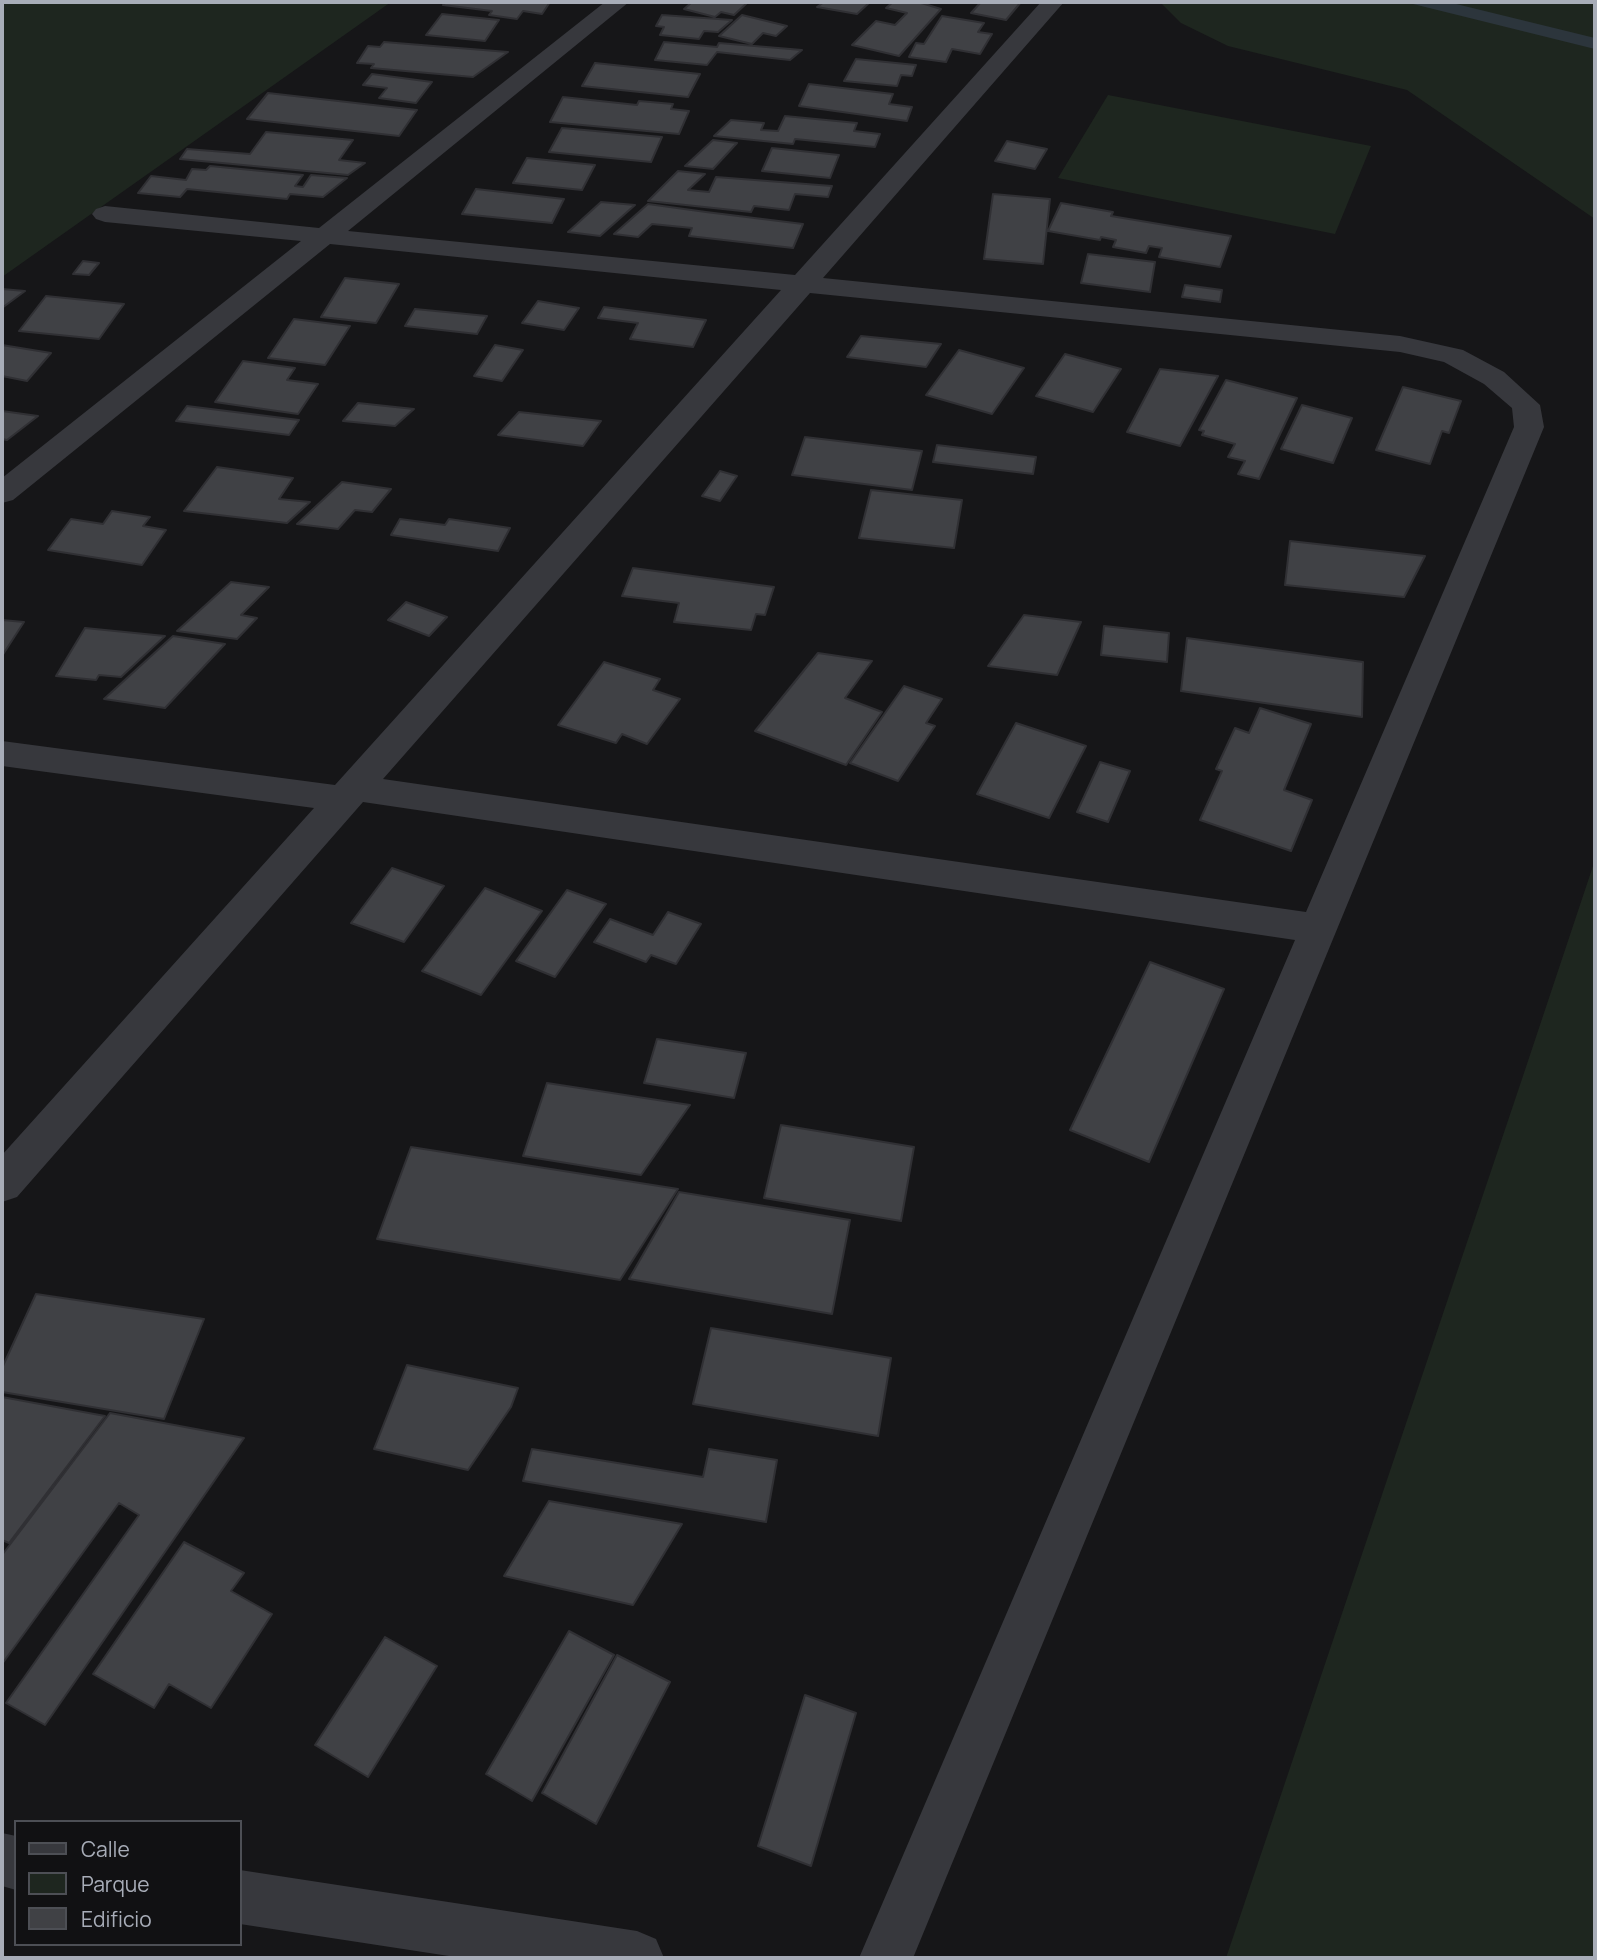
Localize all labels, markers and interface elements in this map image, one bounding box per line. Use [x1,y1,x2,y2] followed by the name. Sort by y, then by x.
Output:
[14,1820,242,1946] legend
[81,1835,130,1863] text: Calle
[81,1870,150,1898] text: Parque
[81,1905,152,1933] text: Edificio

